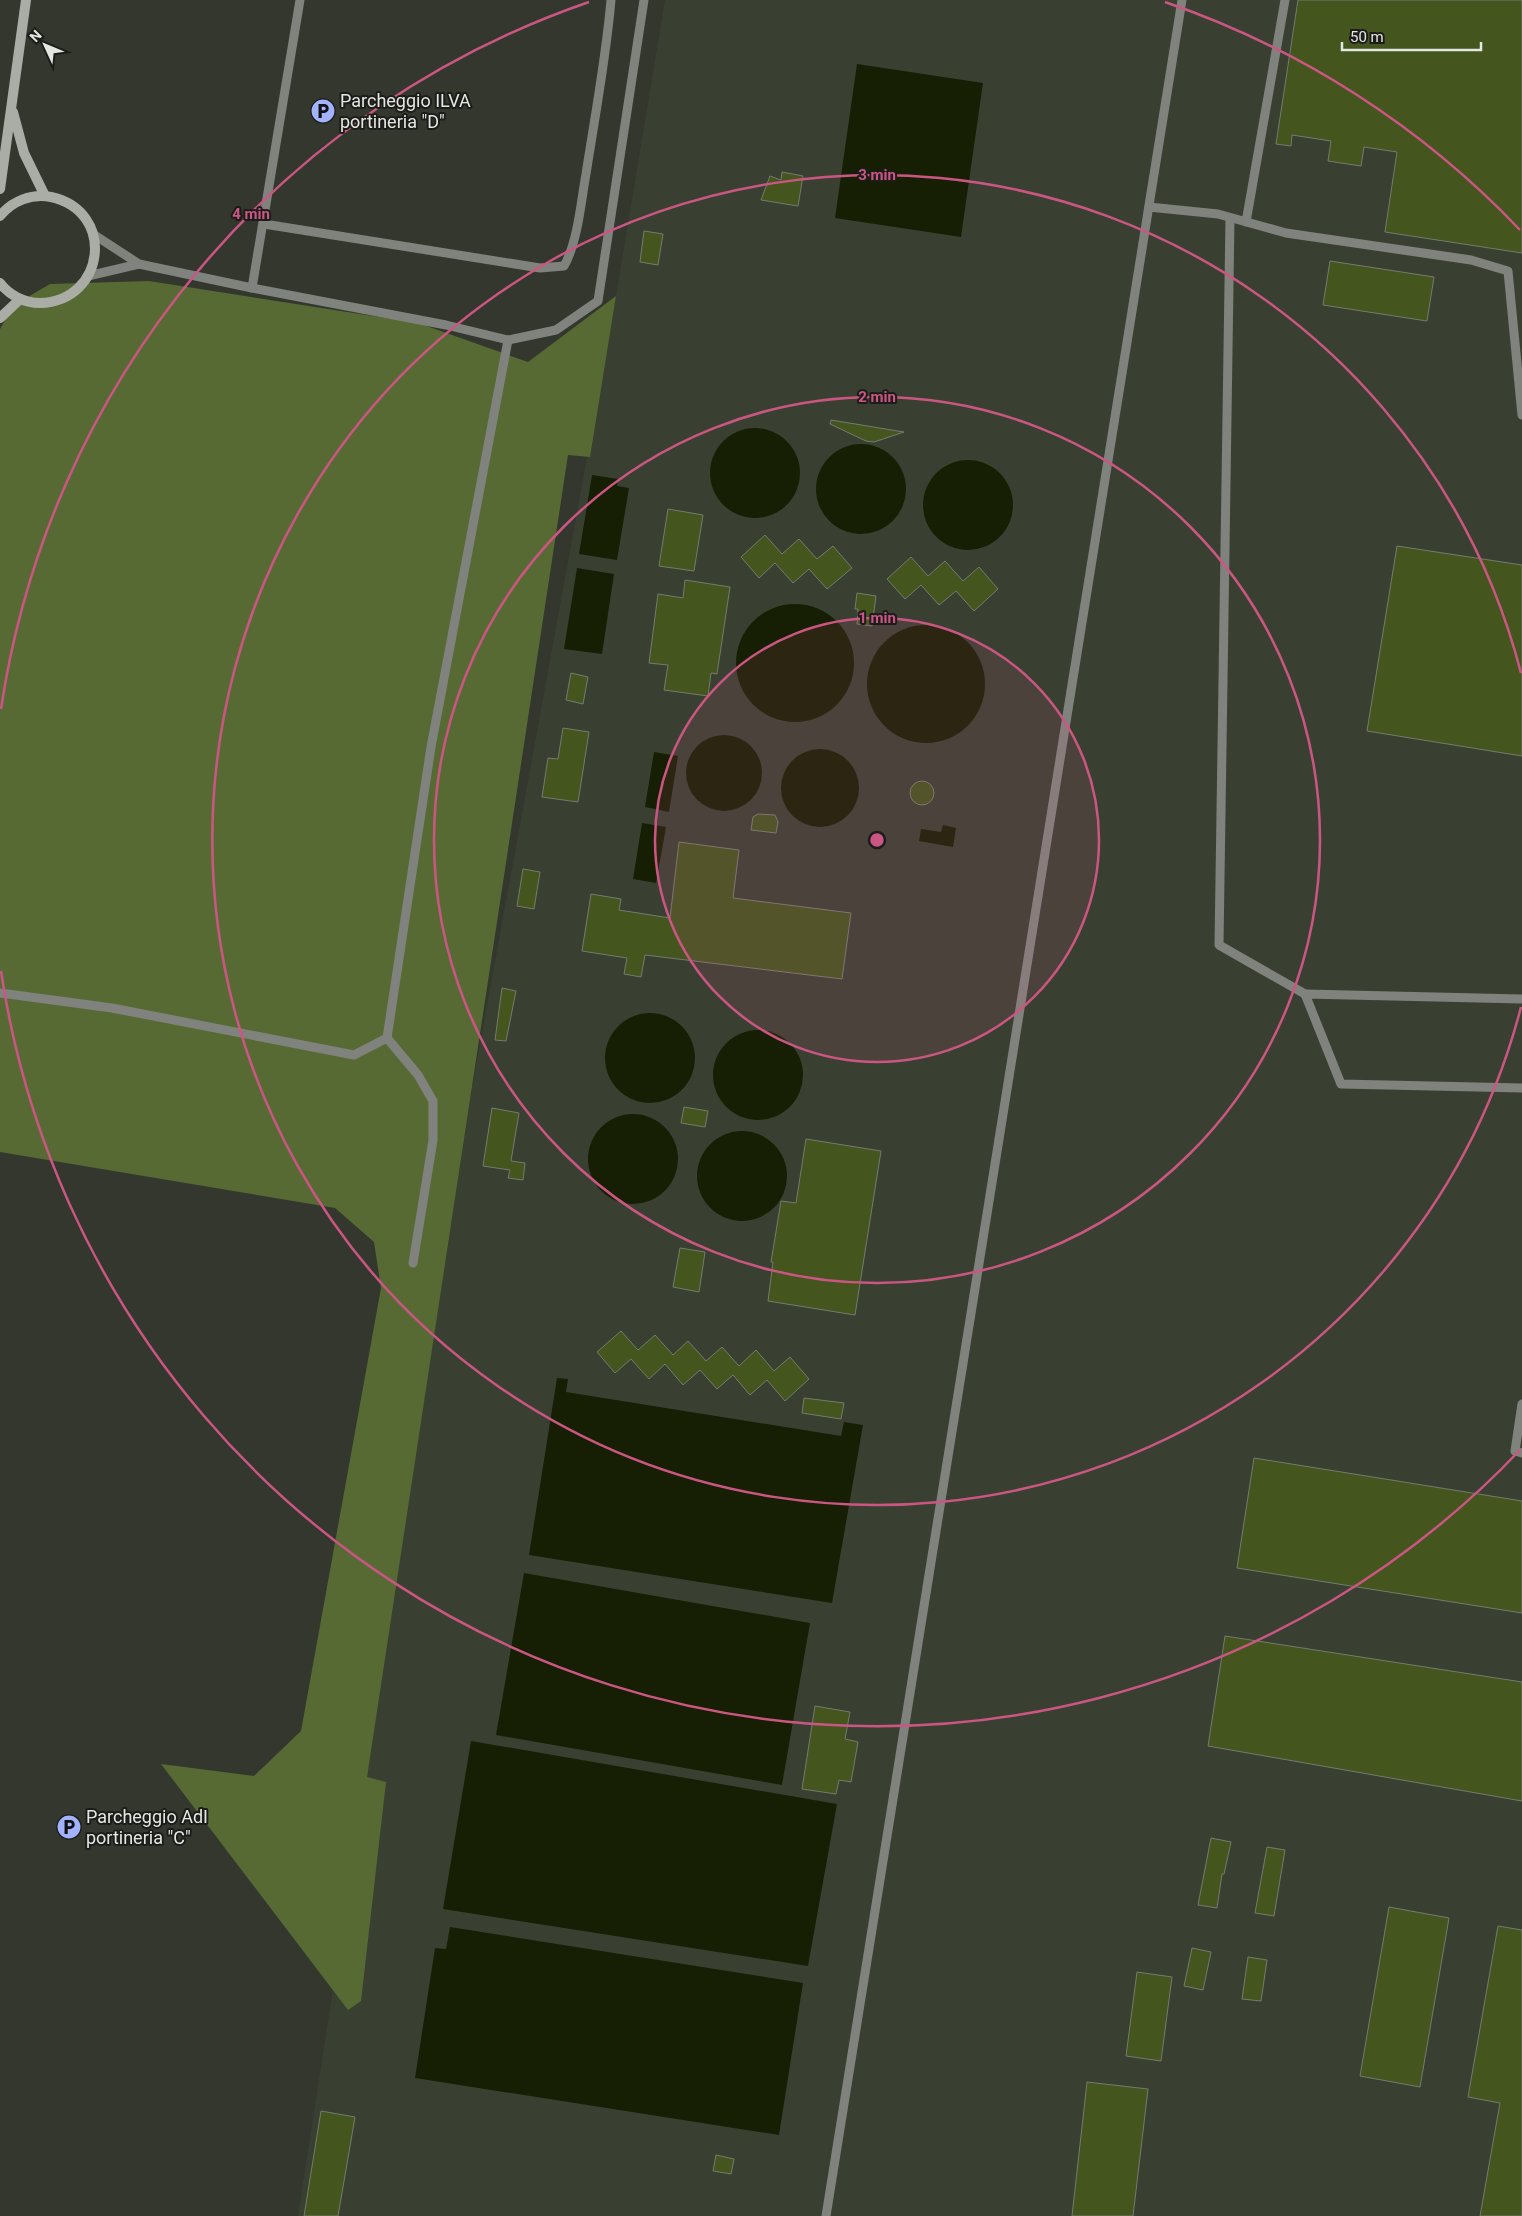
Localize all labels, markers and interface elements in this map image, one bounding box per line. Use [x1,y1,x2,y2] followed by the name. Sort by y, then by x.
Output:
[20,20,70,70] north arrow
[1342,20,1481,52] scale bar
[26,27,45,45] text: N
[1350,28,1384,46] text: 50 m
[340,90,471,132] place label: Parcheggio ILVA portineria "D"
[310,98,336,124] parking icon: Parcheggio ILVA portineria "D"
[858,166,896,184] text: 3 min
[232,205,270,223] text: 4 min
[858,388,896,406] text: 2 min
[858,609,896,627] text: 1 min
[868,831,886,849] centre of rings
[86,1806,208,1848] place label: Parcheggio AdI portineria "C"
[56,1814,82,1840] parking icon: Parcheggio AdI portineria "C"

